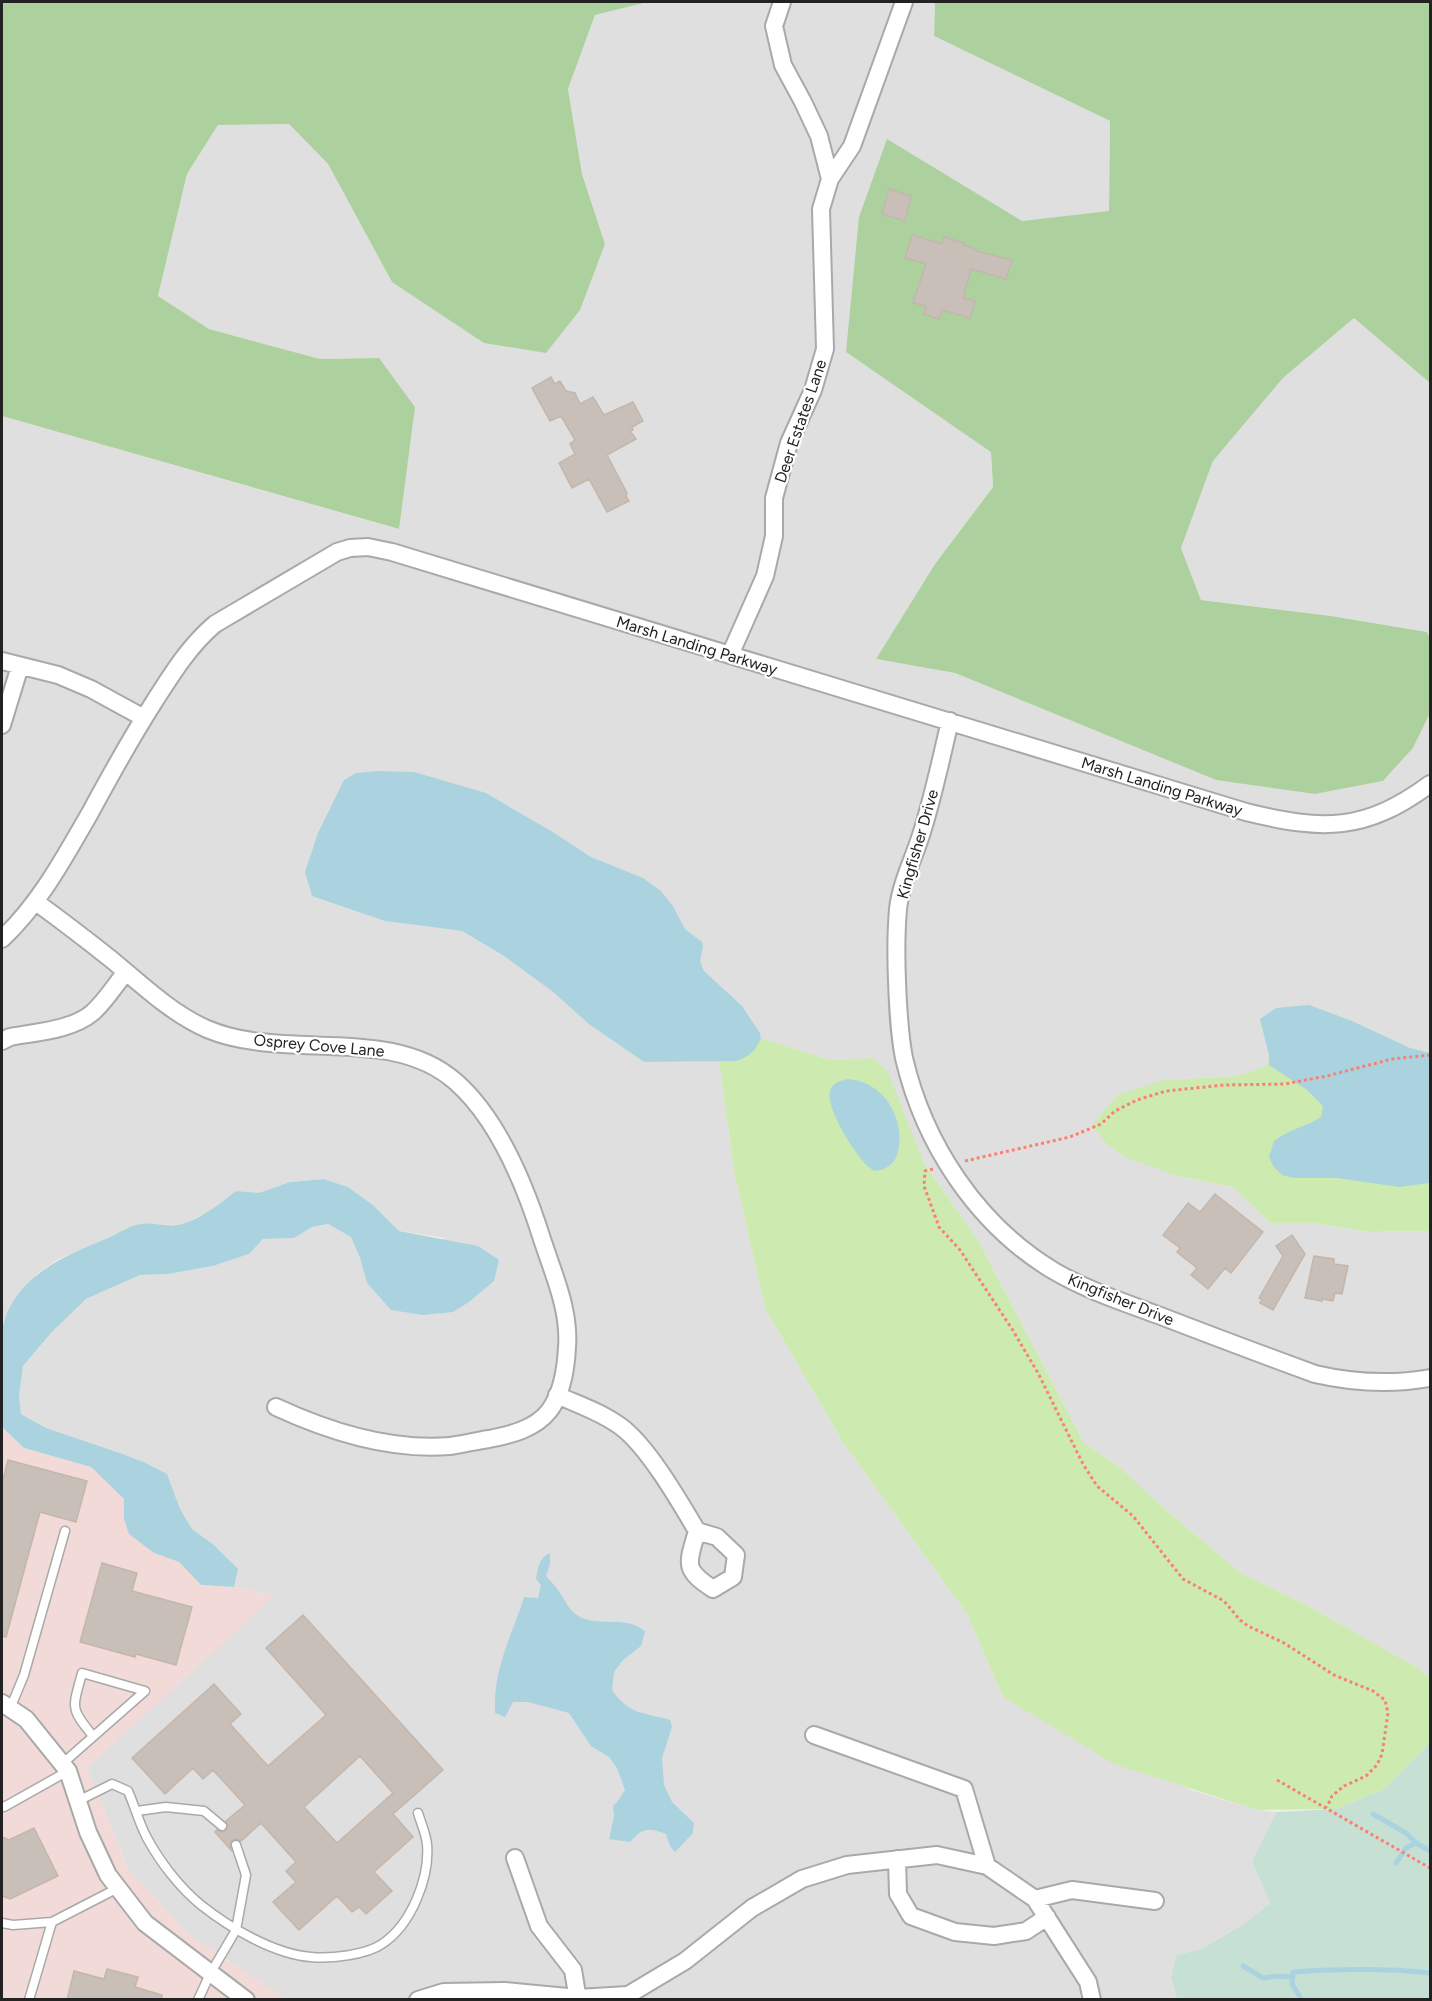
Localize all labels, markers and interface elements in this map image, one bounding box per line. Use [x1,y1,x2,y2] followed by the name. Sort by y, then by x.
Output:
[770,357,831,485] street label: Deer Estates Lane
[614,612,780,679] street label: Marsh Landing Parkway
[1079,753,1245,820] street label: Marsh Landing Parkway
[893,787,942,901] street label: Kingfisher Drive
[253,1030,385,1061] street label: Osprey Cove Lane
[1065,1270,1177,1330] street label: Kingfisher Drive

